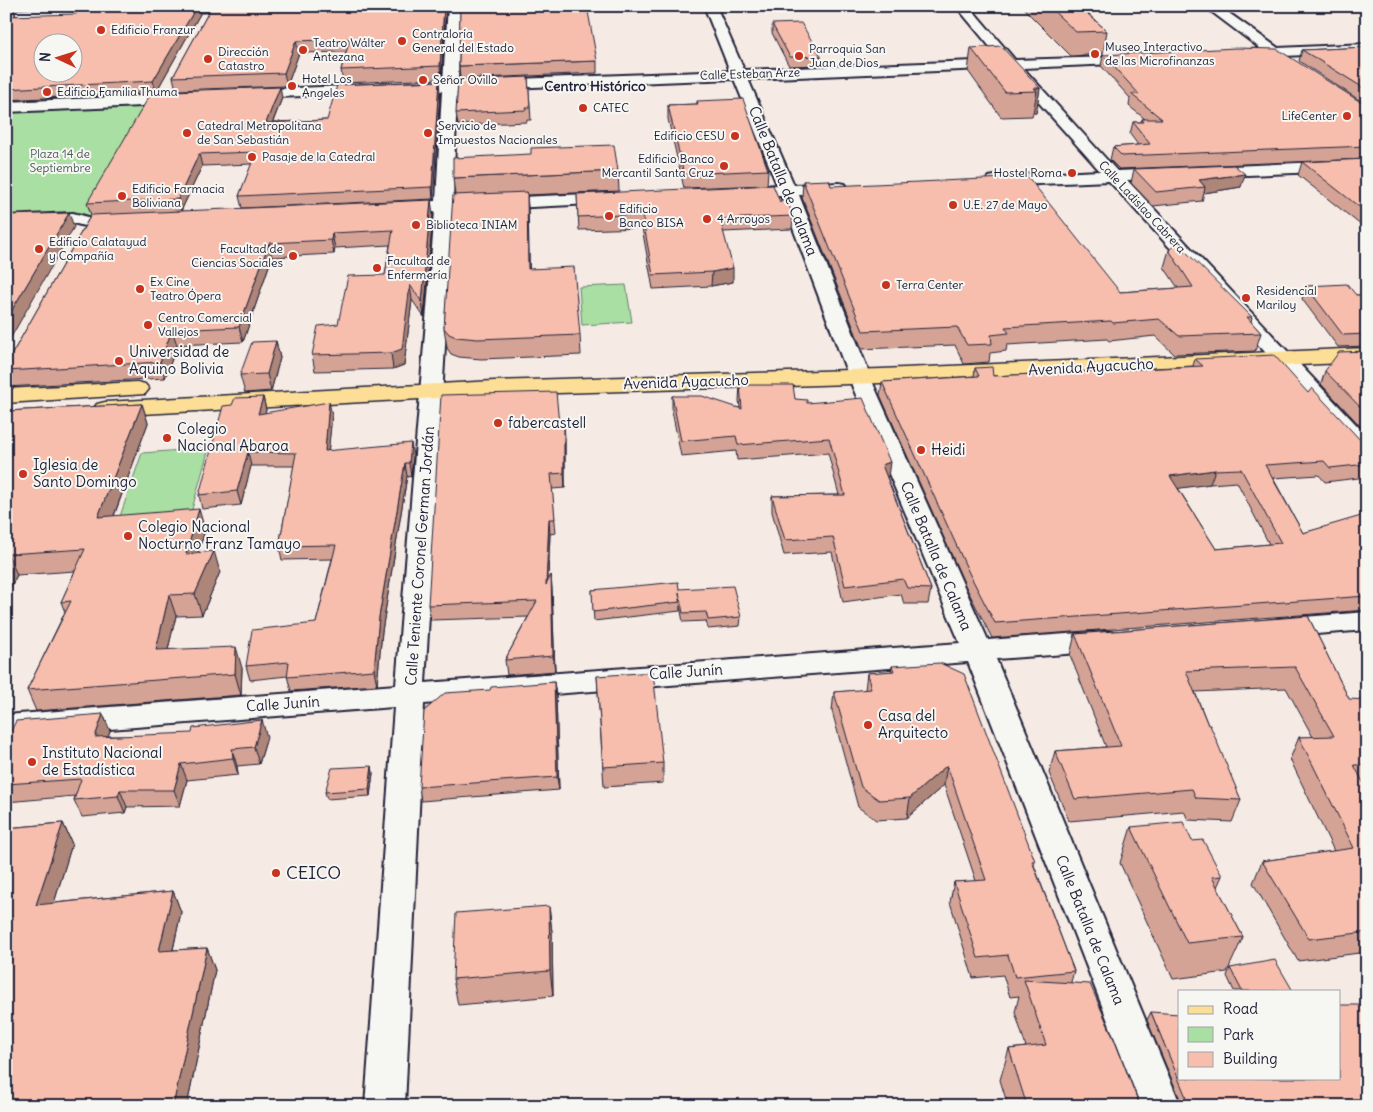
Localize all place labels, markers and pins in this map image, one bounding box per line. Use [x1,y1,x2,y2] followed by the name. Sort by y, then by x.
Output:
[111,22,195,37] place label: Edificio Franzur
[95,24,107,36] marker: Edificio Franzur
[412,26,514,55] place label: Contraloría General del Estado
[313,35,386,64] place label: Teatro Wálter Antezana
[396,35,408,47] marker: Contraloría General del Estado
[1105,39,1214,68] place label: Museo Interactivo de las Microfinanzas
[809,41,886,70] place label: Parroquia San Juan de Dios
[218,44,269,73] place label: Dirección Catastro
[297,44,309,56] marker: Teatro Wálter Antezana
[1089,48,1101,60] marker: Museo Interactivo de las Microfinanzas
[793,50,805,62] marker: Parroquia San Juan de Dios
[202,53,214,65] marker: Dirección Catastro
[302,71,352,100] place label: Hotel Los Angeles
[433,72,498,87] place label: Señor Ovillo
[417,74,429,86] marker: Señor Ovillo
[286,80,298,92] marker: Hotel Los Angeles
[57,84,178,99] place label: Edificio Familia Thuma
[41,86,53,98] marker: Edificio Familia Thuma
[593,100,629,115] place label: CATEC
[577,102,589,114] marker: CATEC
[1282,108,1337,123] place label: LifeCenter
[1341,110,1353,122] marker: LifeCenter
[197,118,322,147] place label: Catedral Metropolitana de San Sebastián
[438,118,557,147] place label: Servicio de Impuestos Nacionales
[181,127,193,139] marker: Catedral Metropolitana de San Sebastián
[422,127,434,139] marker: Servicio de Impuestos Nacionales
[654,128,725,143] place label: Edificio CESU
[729,130,741,142] marker: Edificio CESU
[262,149,375,164] place label: Pasaje de la Catedral
[246,151,258,163] marker: Pasaje de la Catedral
[602,151,714,180] place label: Edificio Banco Mercantil Santa Cruz
[718,160,730,172] marker: Edificio Banco Mercantil Santa Cruz
[994,165,1062,180] place label: Hostel Roma
[1066,167,1078,179] marker: Hostel Roma
[132,181,225,210] place label: Edificio Farmacia Boliviana
[116,190,128,202] marker: Edificio Farmacia Boliviana
[963,197,1048,212] place label: U.E. 27 de Mayo
[947,199,959,211] marker: U.E. 27 de Mayo
[619,201,684,230] place label: Edificio Banco BISA
[603,210,615,222] marker: Edificio Banco BISA
[717,211,770,226] place label: 4 Arroyos
[701,213,713,225] marker: 4 Arroyos
[426,217,518,232] place label: Biblioteca INIAM
[410,219,422,231] marker: Biblioteca INIAM
[49,234,147,263] place label: Edificio Calatayud y Compañía
[191,241,283,270] place label: Facultad de Ciencias Sociales
[33,243,45,255] marker: Edificio Calatayud y Compañía
[287,250,299,262] marker: Facultad de Ciencias Sociales
[387,253,450,282] place label: Facultad de Enfermería
[371,262,383,274] marker: Facultad de Enfermería
[150,274,222,303] place label: Ex Cine Teatro Ópera
[896,277,964,292] place label: Terra Center
[880,279,892,291] marker: Terra Center
[134,283,146,295] marker: Ex Cine Teatro Ópera
[1256,283,1317,312] place label: Residencial Mariloy
[1240,292,1252,304] marker: Residencial Mariloy
[158,310,252,339] place label: Centro Comercial Vallejos
[142,319,154,331] marker: Centro Comercial Vallejos
[129,342,229,378] place label: Universidad de Aquino Bolivia
[113,355,125,367] marker: Universidad de Aquino Bolivia
[508,413,586,432] place label: fabercastell
[492,417,504,429] marker: fabercastell
[177,419,289,455] place label: Colegio Nacional Abaroa
[161,432,173,444] marker: Colegio Nacional Abaroa
[931,440,965,459] place label: Heidi
[915,444,927,456] marker: Heidi
[33,455,137,491] place label: Iglesia de Santo Domingo
[17,468,29,480] marker: Iglesia de Santo Domingo
[138,517,301,553] place label: Colegio Nacional Nocturno Franz Tamayo
[122,530,134,542] marker: Colegio Nacional Nocturno Franz Tamayo
[878,706,948,742] place label: Casa del Arquitecto
[862,719,874,731] marker: Casa del Arquitecto
[42,743,162,779] place label: Instituto Nacional de Estadística
[26,756,38,768] marker: Instituto Nacional de Estadística
[286,861,341,884] place label: CEICO
[270,867,282,879] marker: CEICO

